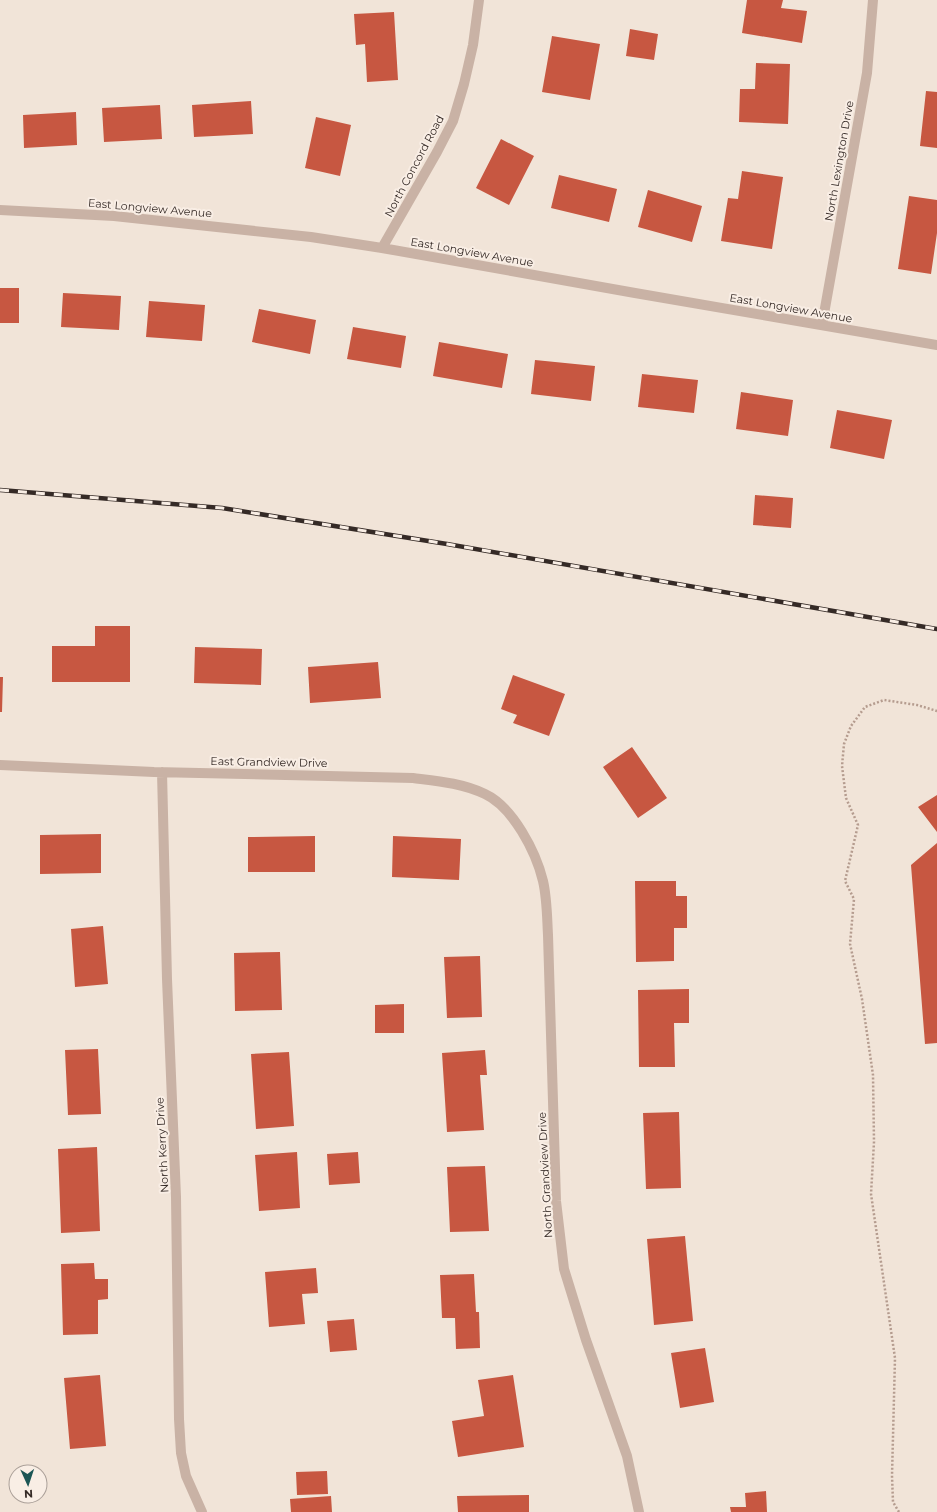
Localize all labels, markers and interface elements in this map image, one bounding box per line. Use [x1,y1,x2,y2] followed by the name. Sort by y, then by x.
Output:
[821,99,857,222] street label: North Lexington Drive
[381,113,447,219] street label: North Concord Road
[87,196,213,220] street label: East Longview Avenue
[410,234,535,270] street label: East Longview Avenue
[729,290,854,326] street label: East Longview Avenue
[210,754,328,770] street label: East Grandview Drive
[152,1096,171,1193] street label: North Kerry Drive
[535,1111,555,1238] street label: North Grandview Drive
[8,1464,48,1504] north arrow
[24,1487,33,1501] text: N

